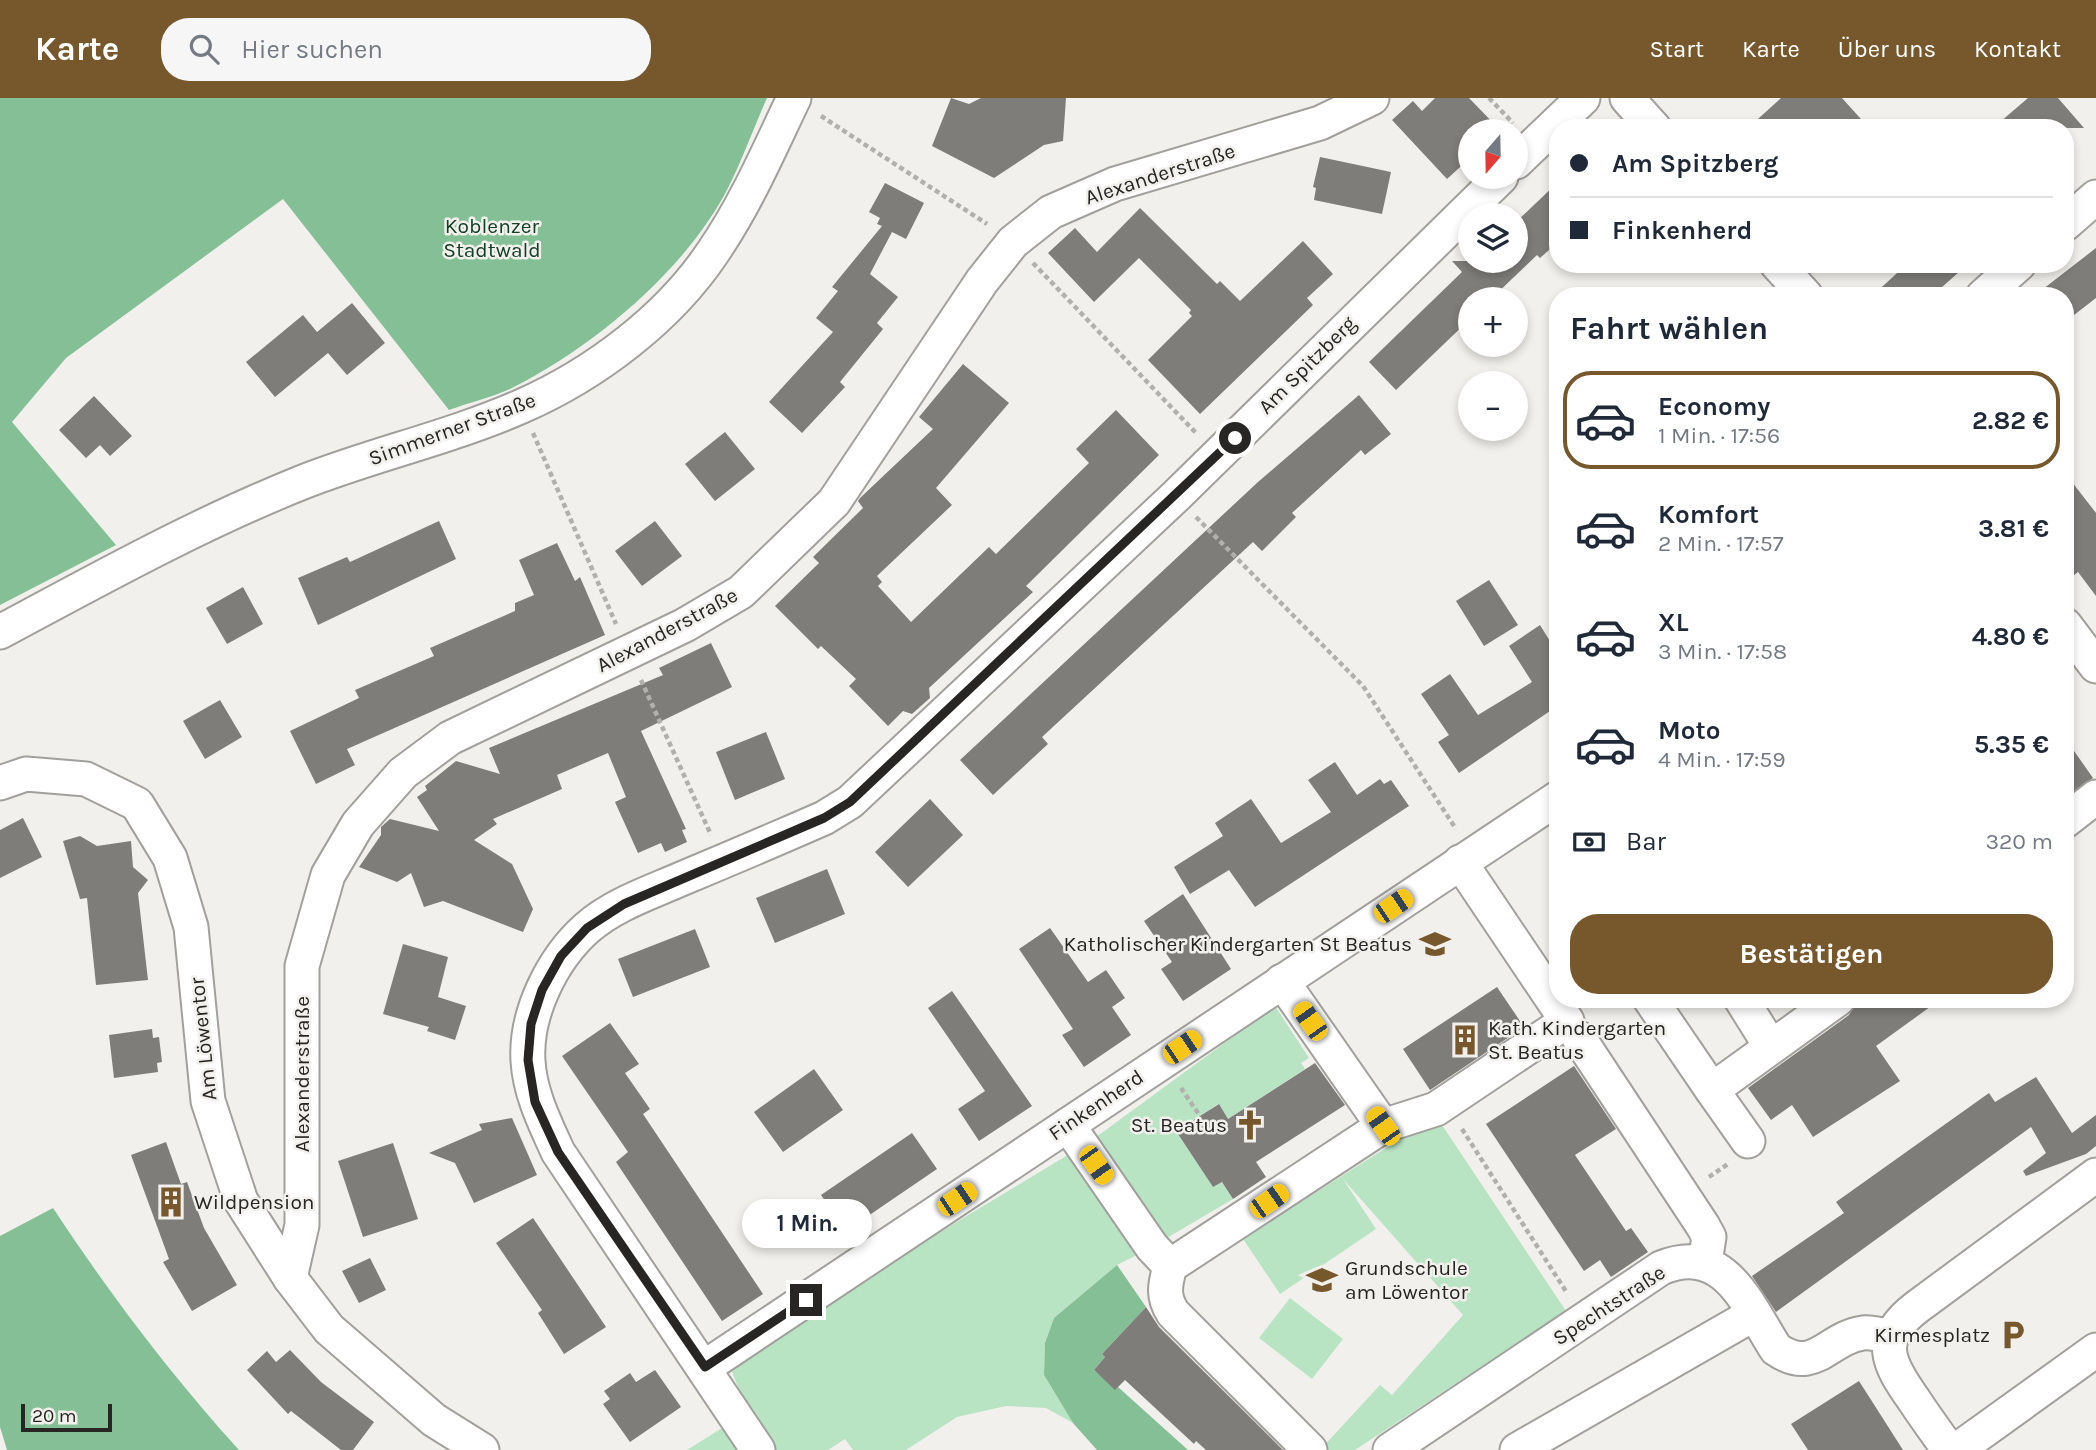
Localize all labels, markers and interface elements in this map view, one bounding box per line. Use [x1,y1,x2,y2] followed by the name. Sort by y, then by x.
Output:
[161,18,651,81] search box
[35,30,119,68] text: Karte
[185,30,223,68] icon: search
[241,34,383,65] text: Hier suchen
[1650,35,1704,63] text: Start
[1742,35,1800,63] text: Karte
[1838,35,1936,63] text: Über uns
[1974,35,2061,63] text: Kontakt
[1458,119,1528,189] north arrow
[1458,119,1528,441] map controls
[1082,138,1238,210] street label: Alexanderstraße
[1612,148,1778,179] text: Am Spitzberg
[1458,203,1528,273] button: layers
[443,214,541,262] park label: Koblenzer Stadtwald
[1612,215,1752,246] text: Finkenherd
[1458,287,1528,357] button: +
[1570,310,1768,347] text: Fahrt wählen
[1253,311,1361,419] street label: Am Spitzberg
[1458,371,1528,441] button: −
[365,388,539,470] street label: Simmerner Straße
[1574,389,1637,452] icon: car
[1658,391,1770,422] text: Economy
[1972,405,2049,436] text: 2.82 €
[1219,422,1251,454] route start
[1658,422,1780,449] text: 1 Min. · 17:56
[1574,497,1637,560] icon: car
[1658,499,1759,530] text: Komfort
[1978,513,2049,544] text: 3.81 €
[1658,530,1784,557] text: 2 Min. · 17:57
[592,583,742,677] street label: Alexanderstraße
[1574,605,1637,668] icon: car
[1658,607,1689,638] text: XL
[1972,621,2049,652] text: 4.80 €
[1658,638,1787,665] text: 3 Min. · 17:58
[1574,713,1637,776] icon: car
[1658,715,1720,746] text: Moto
[1974,729,2049,760] text: 5.35 €
[1658,746,1786,773] text: 4 Min. · 17:59
[1570,823,1608,861] icon: cash
[1626,826,1666,857] text: Bar
[1985,828,2053,855] text: 320 m
[1370,886,1417,926] car
[1570,914,2053,994] button: Bestätigen
[1418,927,1452,961] school or university icon: Katholischer Kindergarten St Beatus
[1063,932,1412,956] place label: Katholischer Kindergarten St Beatus
[185,976,221,1102] street label: Am Löwentor
[290,996,314,1152] street label: Alexanderstraße
[1290,998,1331,1044] car
[1488,1016,1666,1064] place label: Kath. Kindergarten St. Beatus
[1448,1023,1482,1057] building icon: Kath. Kindergarten St. Beatus
[1159,1027,1206,1067] car
[1044,1065,1148,1145] street label: Finkenherd
[1363,1103,1404,1149] car
[1233,1108,1267,1142] church icon: St. Beatus
[1131,1113,1227,1137] place label: St. Beatus
[1076,1142,1117,1188] car
[934,1179,981,1219] car
[1246,1180,1293,1222] car
[154,1185,188,1219] building icon: Wildpension
[194,1190,315,1214] place label: Wildpension
[741,1198,871,1248] callout: 1 Min.
[777,1210,837,1237] text: 1 Min.
[1345,1256,1469,1304] place label: Grundschule am Löwentor
[1548,1260,1670,1350] street label: Spechtstraße
[1305,1263,1339,1297] school or university icon: Grundschule am Löwentor
[790,1284,822,1316] route end
[1996,1318,2030,1352] parking icon: Kirmesplatz
[1874,1323,1990,1347] place label: Kirmesplatz
[21,1401,112,1433] scale bar
[32,1405,77,1427] text: 20 m

